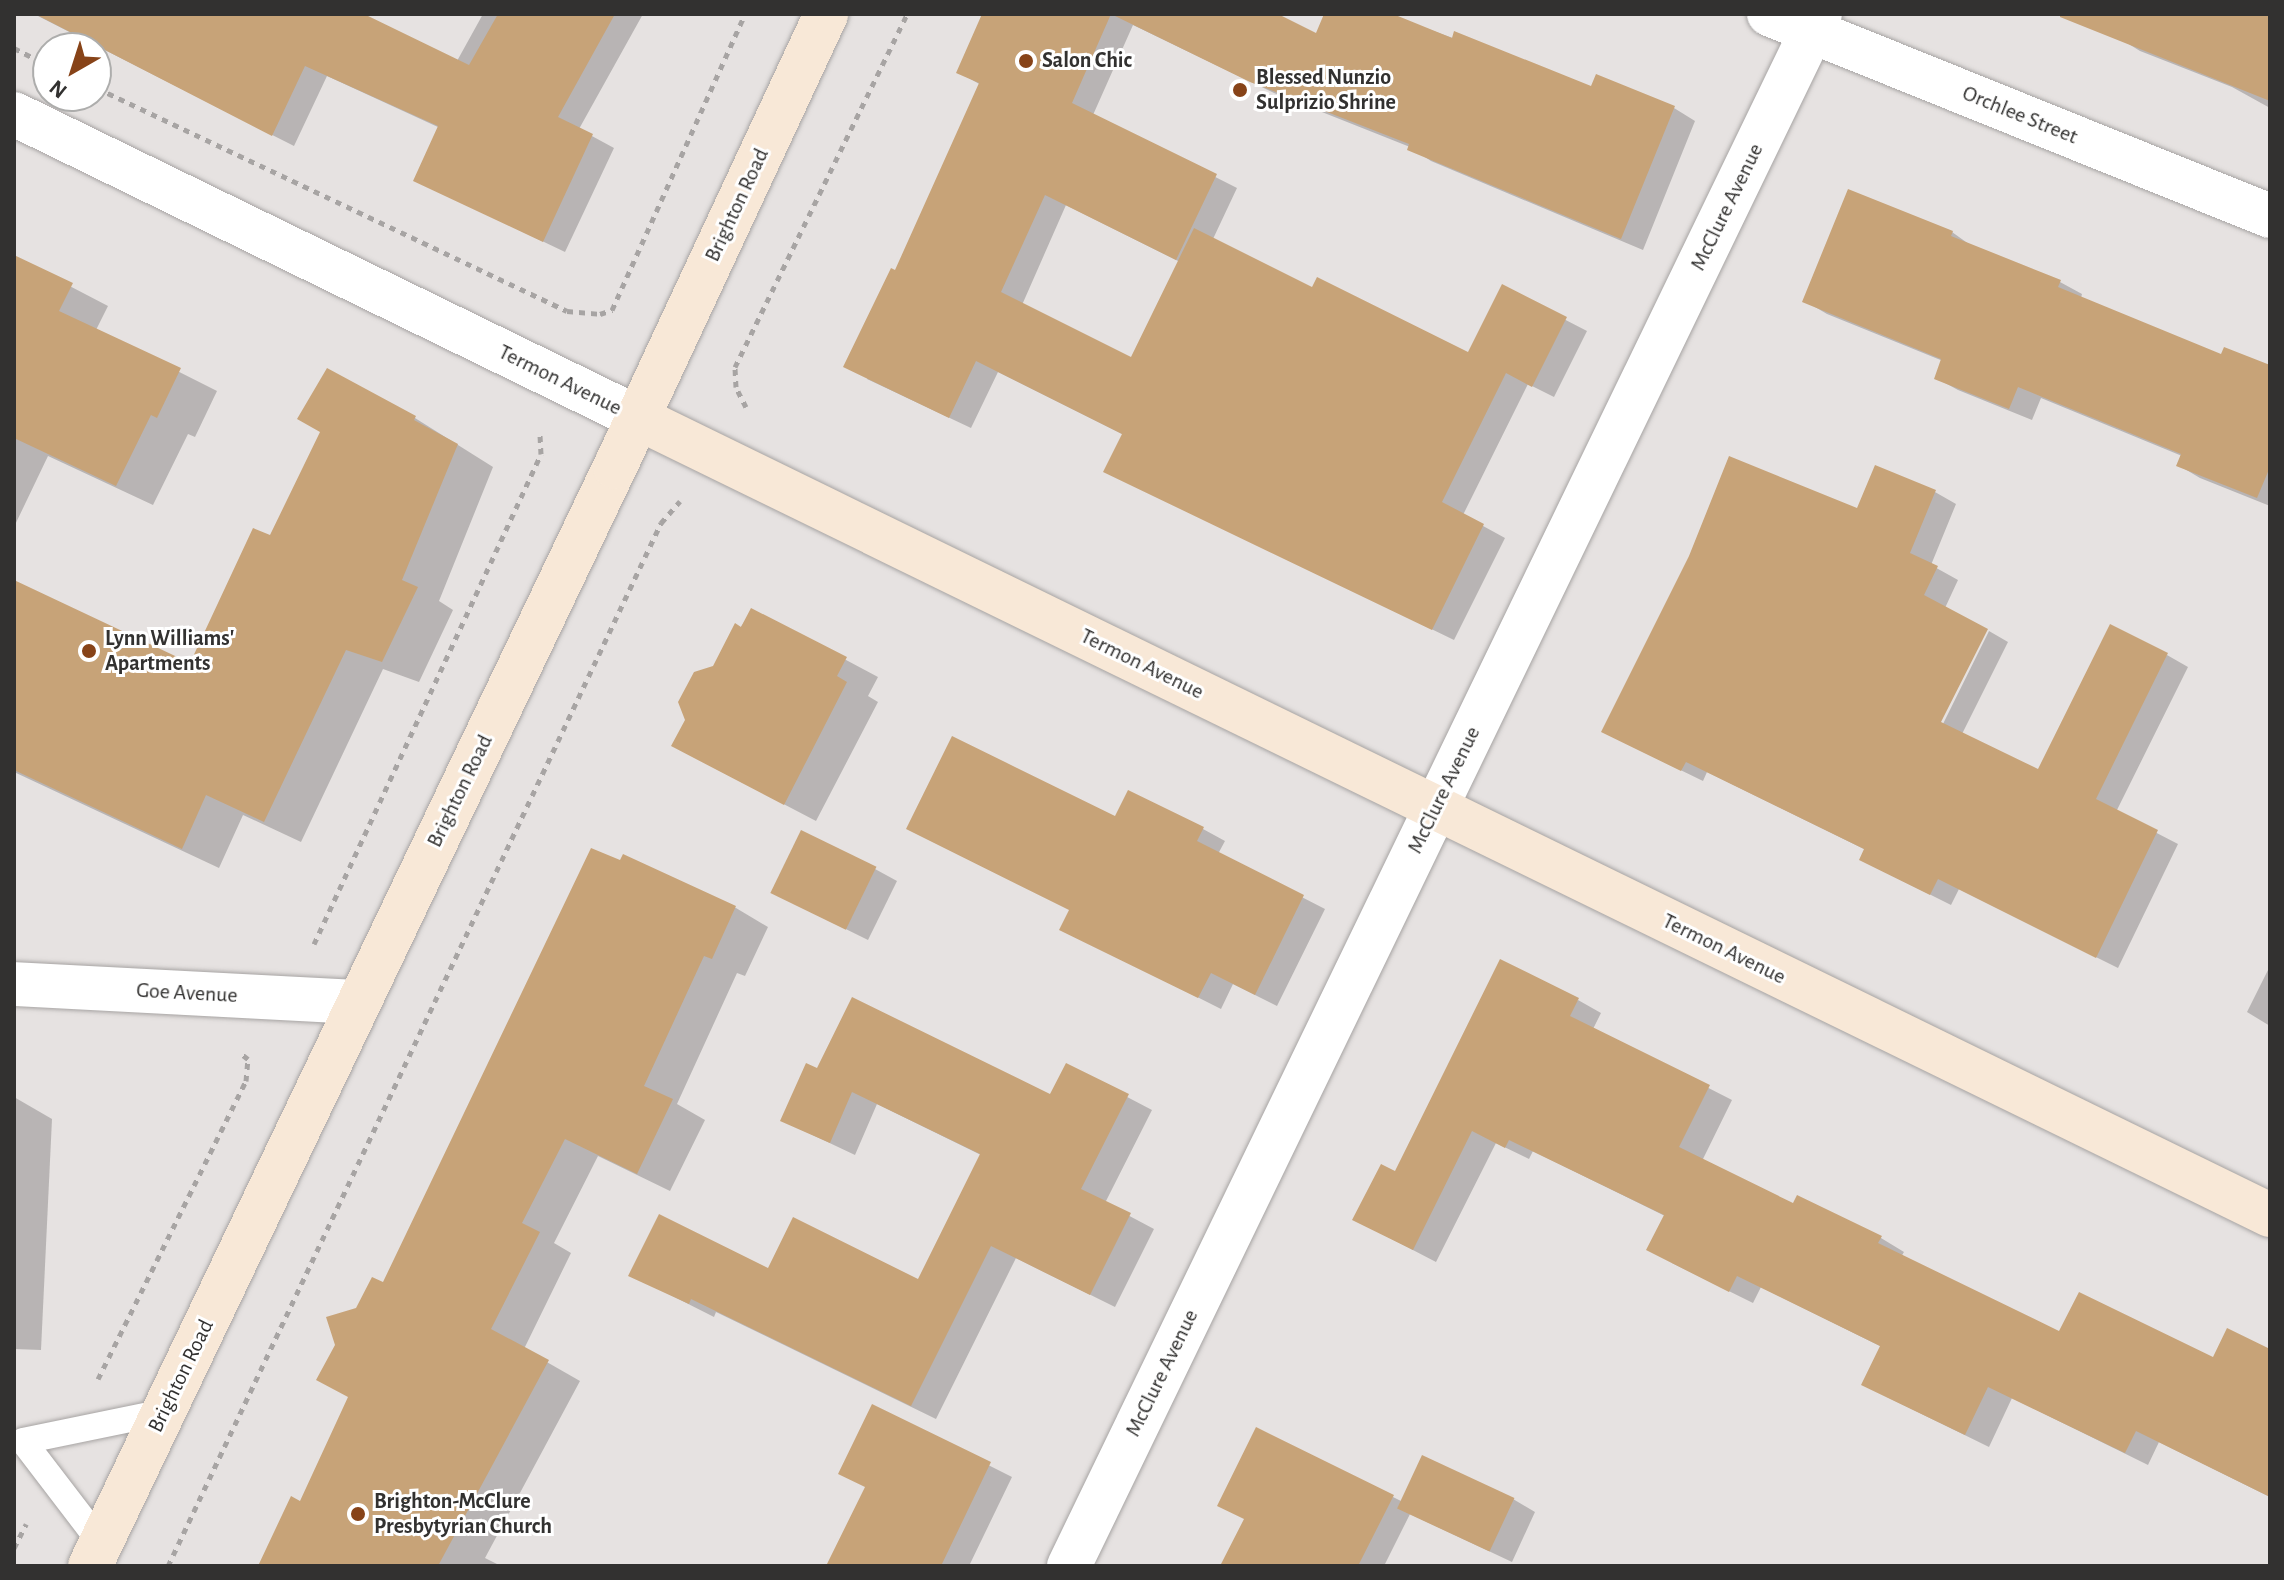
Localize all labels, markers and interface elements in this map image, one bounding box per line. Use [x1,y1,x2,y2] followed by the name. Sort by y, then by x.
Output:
[32,32,112,112] north arrow
[1042,48,1132,74] place label: Salon Chic
[1017,52,1035,70] marker: Salon Chic
[1256,64,1396,116] place label: Blessed Nunzio Sulprizio Shrine
[45,76,71,102] text: N
[1958,80,2082,150] street label: Orchlee Street
[1231,81,1249,99] marker: Blessed Nunzio Sulprizio Shrine
[1685,139,1769,275] street label: McClure Avenue
[699,144,775,266] street label: Brighton Road
[494,339,626,421] street label: Termon Avenue
[1076,623,1208,705] street label: Termon Avenue
[105,625,234,676] place label: Lynn Williams' Apartments
[80,642,98,660] marker: Lynn Williams' Apartments
[1402,722,1486,858] street label: McClure Avenue
[421,730,499,852] street label: Brighton Road
[1658,908,1790,990] street label: Termon Avenue
[136,977,238,1009] street label: Goe Avenue
[1120,1305,1204,1441] street label: McClure Avenue
[142,1315,220,1437] street label: Brighton Road
[374,1488,552,1540] place label: Brighton-McClure Presbytyrian Church
[349,1505,367,1523] marker: Brighton-McClure Presbytyrian Church

